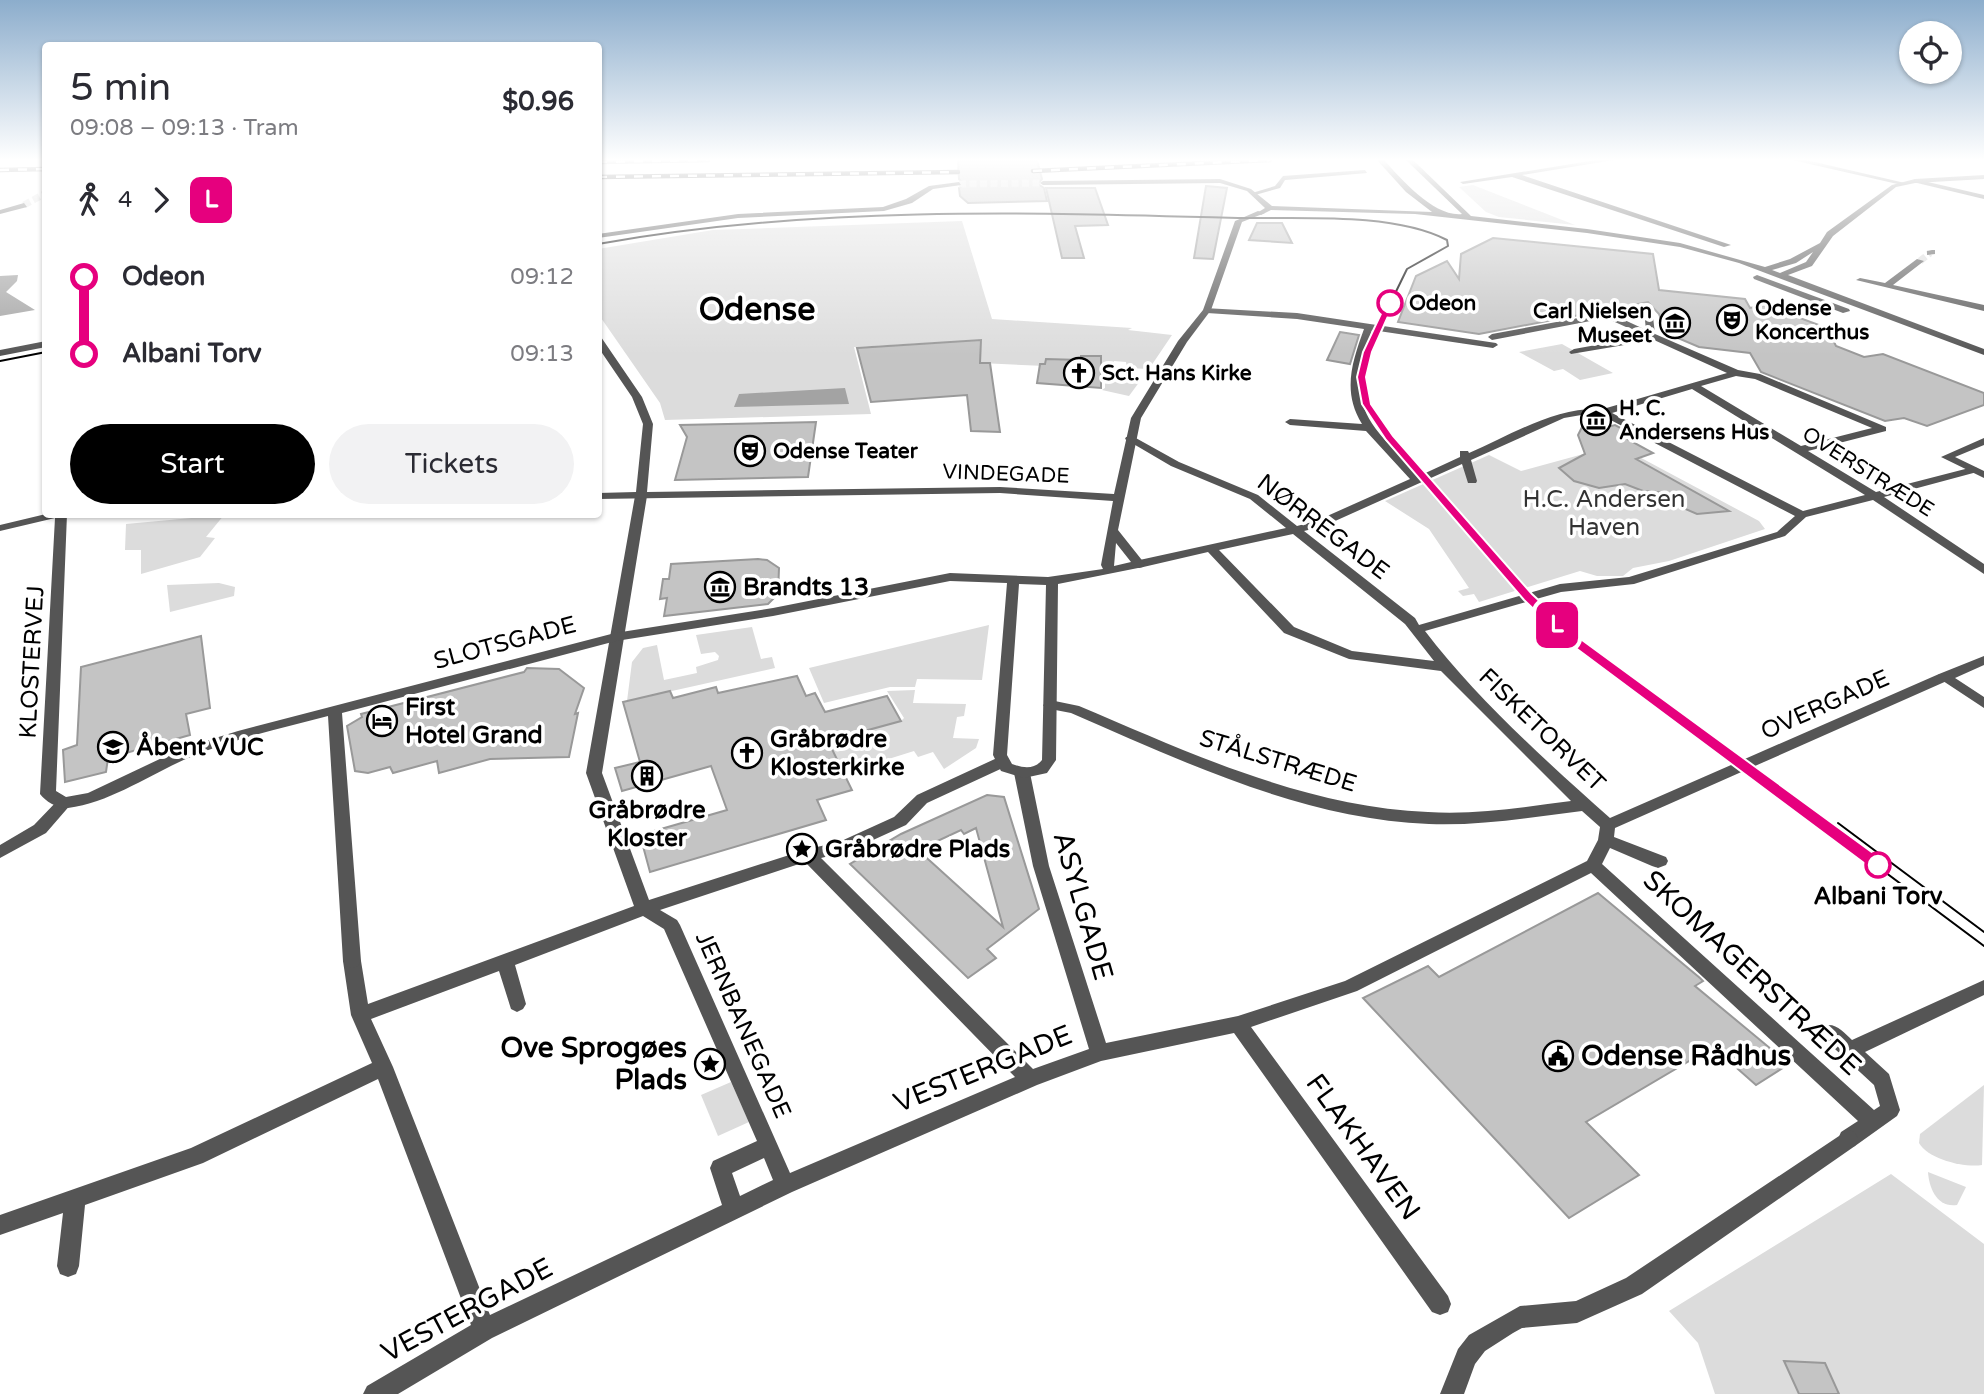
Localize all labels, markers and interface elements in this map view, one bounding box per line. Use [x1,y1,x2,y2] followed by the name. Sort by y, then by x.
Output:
[1899,21,1962,84] map controls
[1899,21,1962,84] button: locate
[70,65,171,111] text: 5 min
[502,86,574,117] text: $0.96
[70,114,299,142] text: 09:08 – 09:13 · Tram
[70,181,108,219] icon: walk
[142,181,180,219] icon: forward
[204,185,218,214] text: L
[118,186,132,214] text: 4
[122,261,205,292] text: Odeon
[510,263,574,291] text: 09:12
[1377,290,1403,316] marker: Odeon
[699,291,815,329] district label: Odense
[1409,291,1476,316] place label: Odeon
[1755,296,1869,345] place label: Odense Koncerthus
[1533,299,1652,348] place label: Carl Nielsen Museet
[1715,303,1749,337] theatre icon: Odense Koncerthus
[1658,306,1692,340] museum icon: Carl Nielsen Museet
[122,338,262,369] text: Albani Torv
[510,340,574,368] text: 09:13
[1062,356,1096,390] church icon: Sct. Hans Kirke
[1102,361,1252,386] place label: Sct. Hans Kirke
[1619,396,1769,445] place label: H. C. Andersens Hus
[1579,403,1613,437] museum icon: H. C. Andersens Hus
[1798,421,1938,523] street label: OVERSTRÆDE
[70,424,315,504] button: Start
[329,424,574,504] button: Tickets
[733,434,767,468] theatre icon: Odense Teater
[773,439,919,464] place label: Odense Teater
[942,459,1070,489] street label: VINDEGADE
[1251,468,1395,586] street label: NØRREGADE
[1523,485,1685,542] park label: H.C. Andersen Haven
[703,570,737,604] museum icon: Brandts 13
[743,573,869,602] place label: Brandts 13
[14,585,50,739] street label: KLOSTERVEJ
[1534,602,1580,648] line badge: L
[431,610,579,676] street label: SLOTSGADE
[1550,610,1564,639] text: L
[1473,662,1612,798] street label: FISKETORVET
[1756,664,1894,746] street label: OVERGADE
[405,693,543,750] place label: First Hotel Grand
[365,704,399,738] hotel icon: First Hotel Grand
[1196,722,1360,799] street label: STÅLSTRÆDE
[770,725,905,782] place label: Gråbrødre Klosterkirke
[96,730,130,764] school or university icon: Åbent VUC
[136,731,264,762] place label: Åbent VUC
[730,736,764,770] church icon: Gråbrødre Klosterkirke
[630,759,664,793] building icon: Gråbrødre Kloster
[589,796,706,853] place label: Gråbrødre Kloster
[1046,828,1120,984] street label: ASYLGADE
[785,832,819,866] place icon: Gråbrødre Plads
[825,835,1010,864] place label: Gråbrødre Plads
[1865,852,1891,878] marker: Albani Torv
[1636,863,1868,1083] street label: SKOMAGERSTRÆDE
[1814,882,1943,911] place label: Albani Torv
[689,927,797,1123] street label: JERNBANEGADE
[889,1018,1077,1120] street label: VESTERGADE
[500,1031,687,1097] place label: Ove Sprogøes Plads
[1541,1039,1575,1073] public building icon: Odense Rådhus
[1581,1039,1791,1073] place label: Odense Rådhus
[693,1047,727,1081] place icon: Ove Sprogøes Plads
[1298,1067,1428,1227] street label: FLAKHAVEN
[375,1251,559,1369] street label: VESTERGADE

